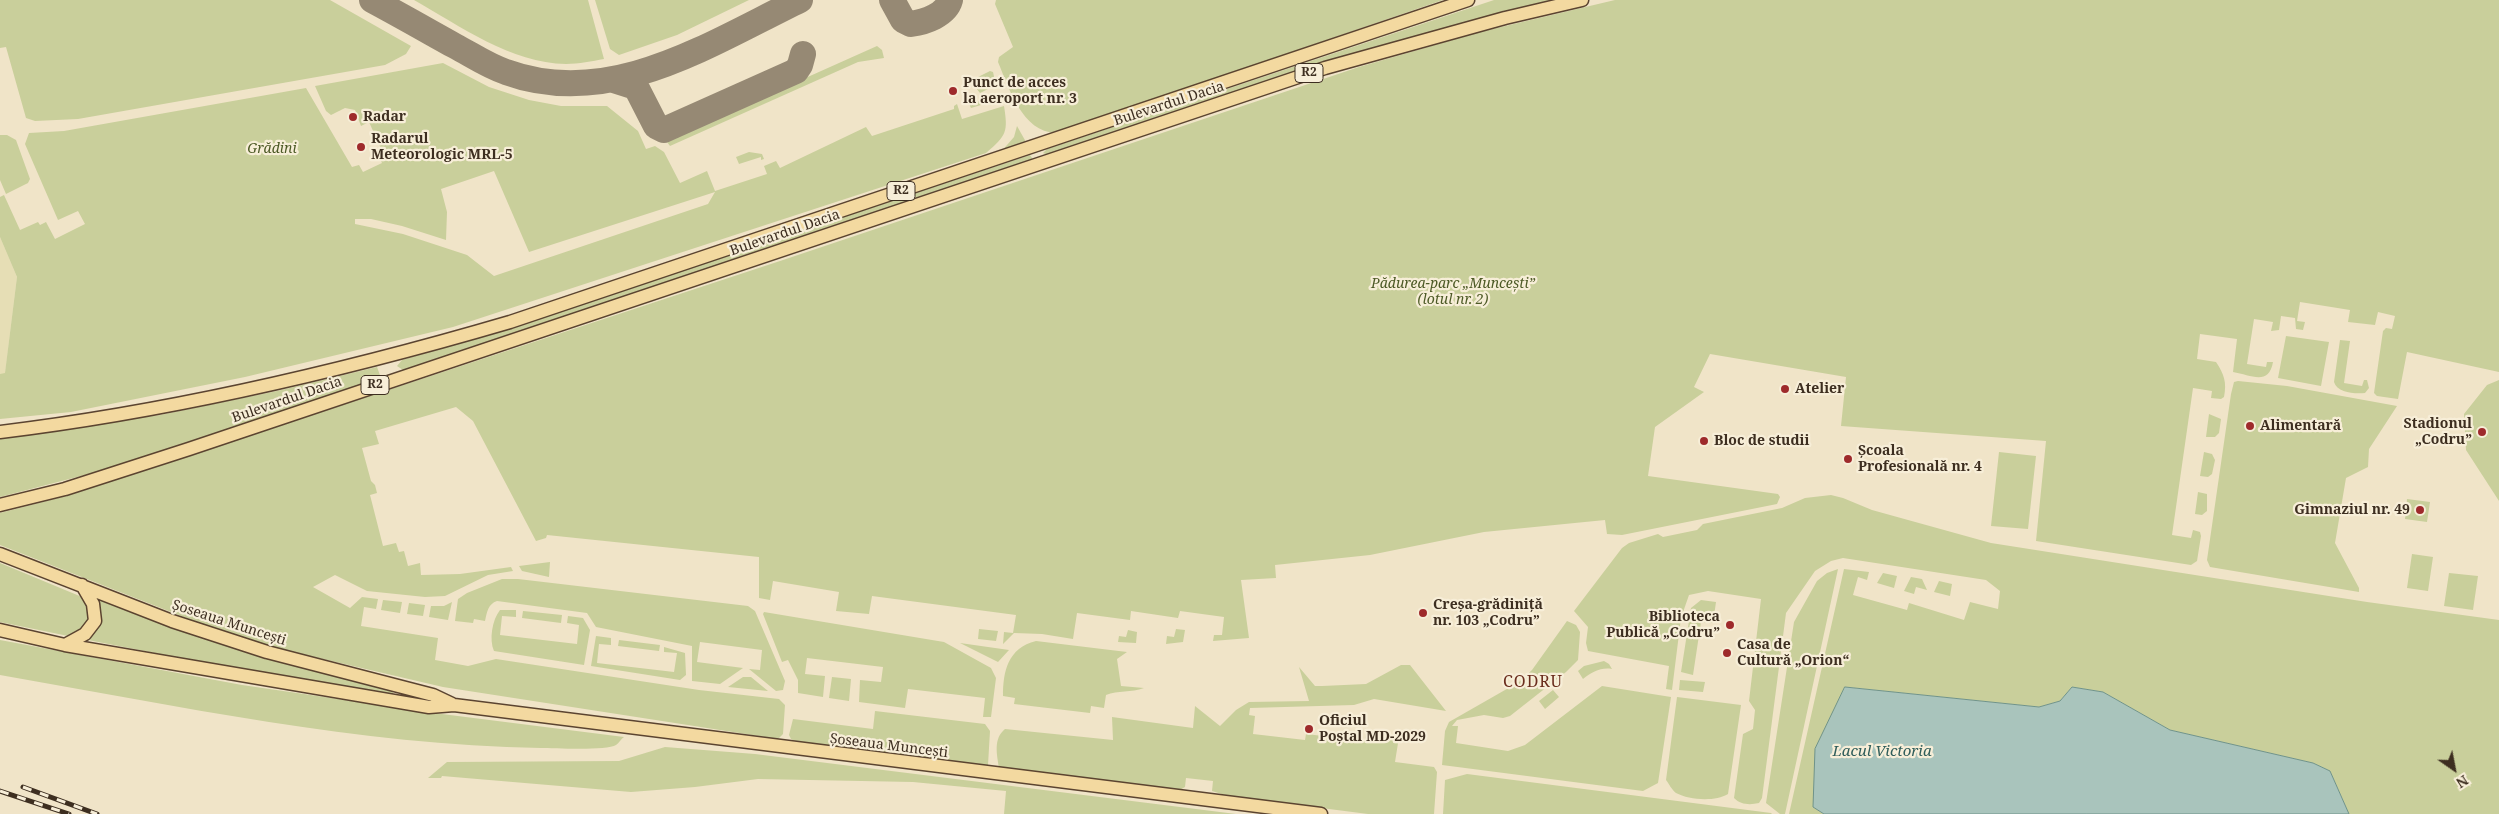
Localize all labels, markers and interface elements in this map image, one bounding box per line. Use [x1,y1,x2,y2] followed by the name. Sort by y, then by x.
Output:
[1295,64,1323,82] road number: R2
[963,75,1077,108] place label: Punct de acces la aeroport nr. 3
[1112,78,1226,130] street label: Bulevardul Dacia
[947,85,959,97] marker: Punct de acces la aeroport nr. 3
[363,109,406,125] place label: Radar
[347,111,359,123] marker: Radar
[371,131,513,164] place label: Radarul Meteorologic MRL-5
[247,141,297,157] park label: Grădini
[355,141,367,153] marker: Radarul Meteorologic MRL-5
[887,182,915,200] road number: R2
[728,206,842,260] street label: Bulevardul Dacia
[1371,276,1535,308] park label: Pădurea-parc „Muncești” (lotul nr. 2)
[230,373,344,427] street label: Bulevardul Dacia
[361,376,389,394] road number: R2
[1795,381,1844,397] place label: Atelier
[1779,383,1791,395] marker: Atelier
[2404,416,2472,448] place label: Stadionul „Codru”
[2260,418,2341,434] place label: Alimentară
[2244,420,2256,432] marker: Alimentară
[2476,426,2488,438] marker: Stadionul „Codru”
[1714,433,1809,449] place label: Bloc de studii
[1698,435,1710,447] marker: Bloc de studii
[1858,443,1982,476] place label: Școala Profesională nr. 4
[1842,453,1854,465] marker: Școala Profesională nr. 4
[2294,502,2410,518] place label: Gimnaziul nr. 49
[2414,504,2426,516] marker: Gimnaziul nr. 49
[170,597,288,649] street label: Șoseaua Muncești
[1433,597,1543,630] place label: Creșa-grădiniță nr. 103 „Codru”
[1417,607,1429,619] marker: Creșa-grădiniță nr. 103 „Codru”
[1606,609,1720,642] place label: Biblioteca Publică „Codru”
[1724,619,1736,631] marker: Biblioteca Publică „Codru”
[1737,637,1849,670] place label: Casa de Cultură „Orion“
[1721,647,1733,659] marker: Casa de Cultură „Orion“
[1502,672,1564,692] district label: CODRU
[1319,713,1426,746] place label: Oficiul Poștal MD-2029
[1303,723,1315,735] marker: Oficiul Poștal MD-2029
[829,730,949,762] street label: Șoseaua Muncești
[1832,743,1932,761] water label: Lacul Victoria
[2429,744,2479,794] north arrow
[2453,771,2472,793] text: N

